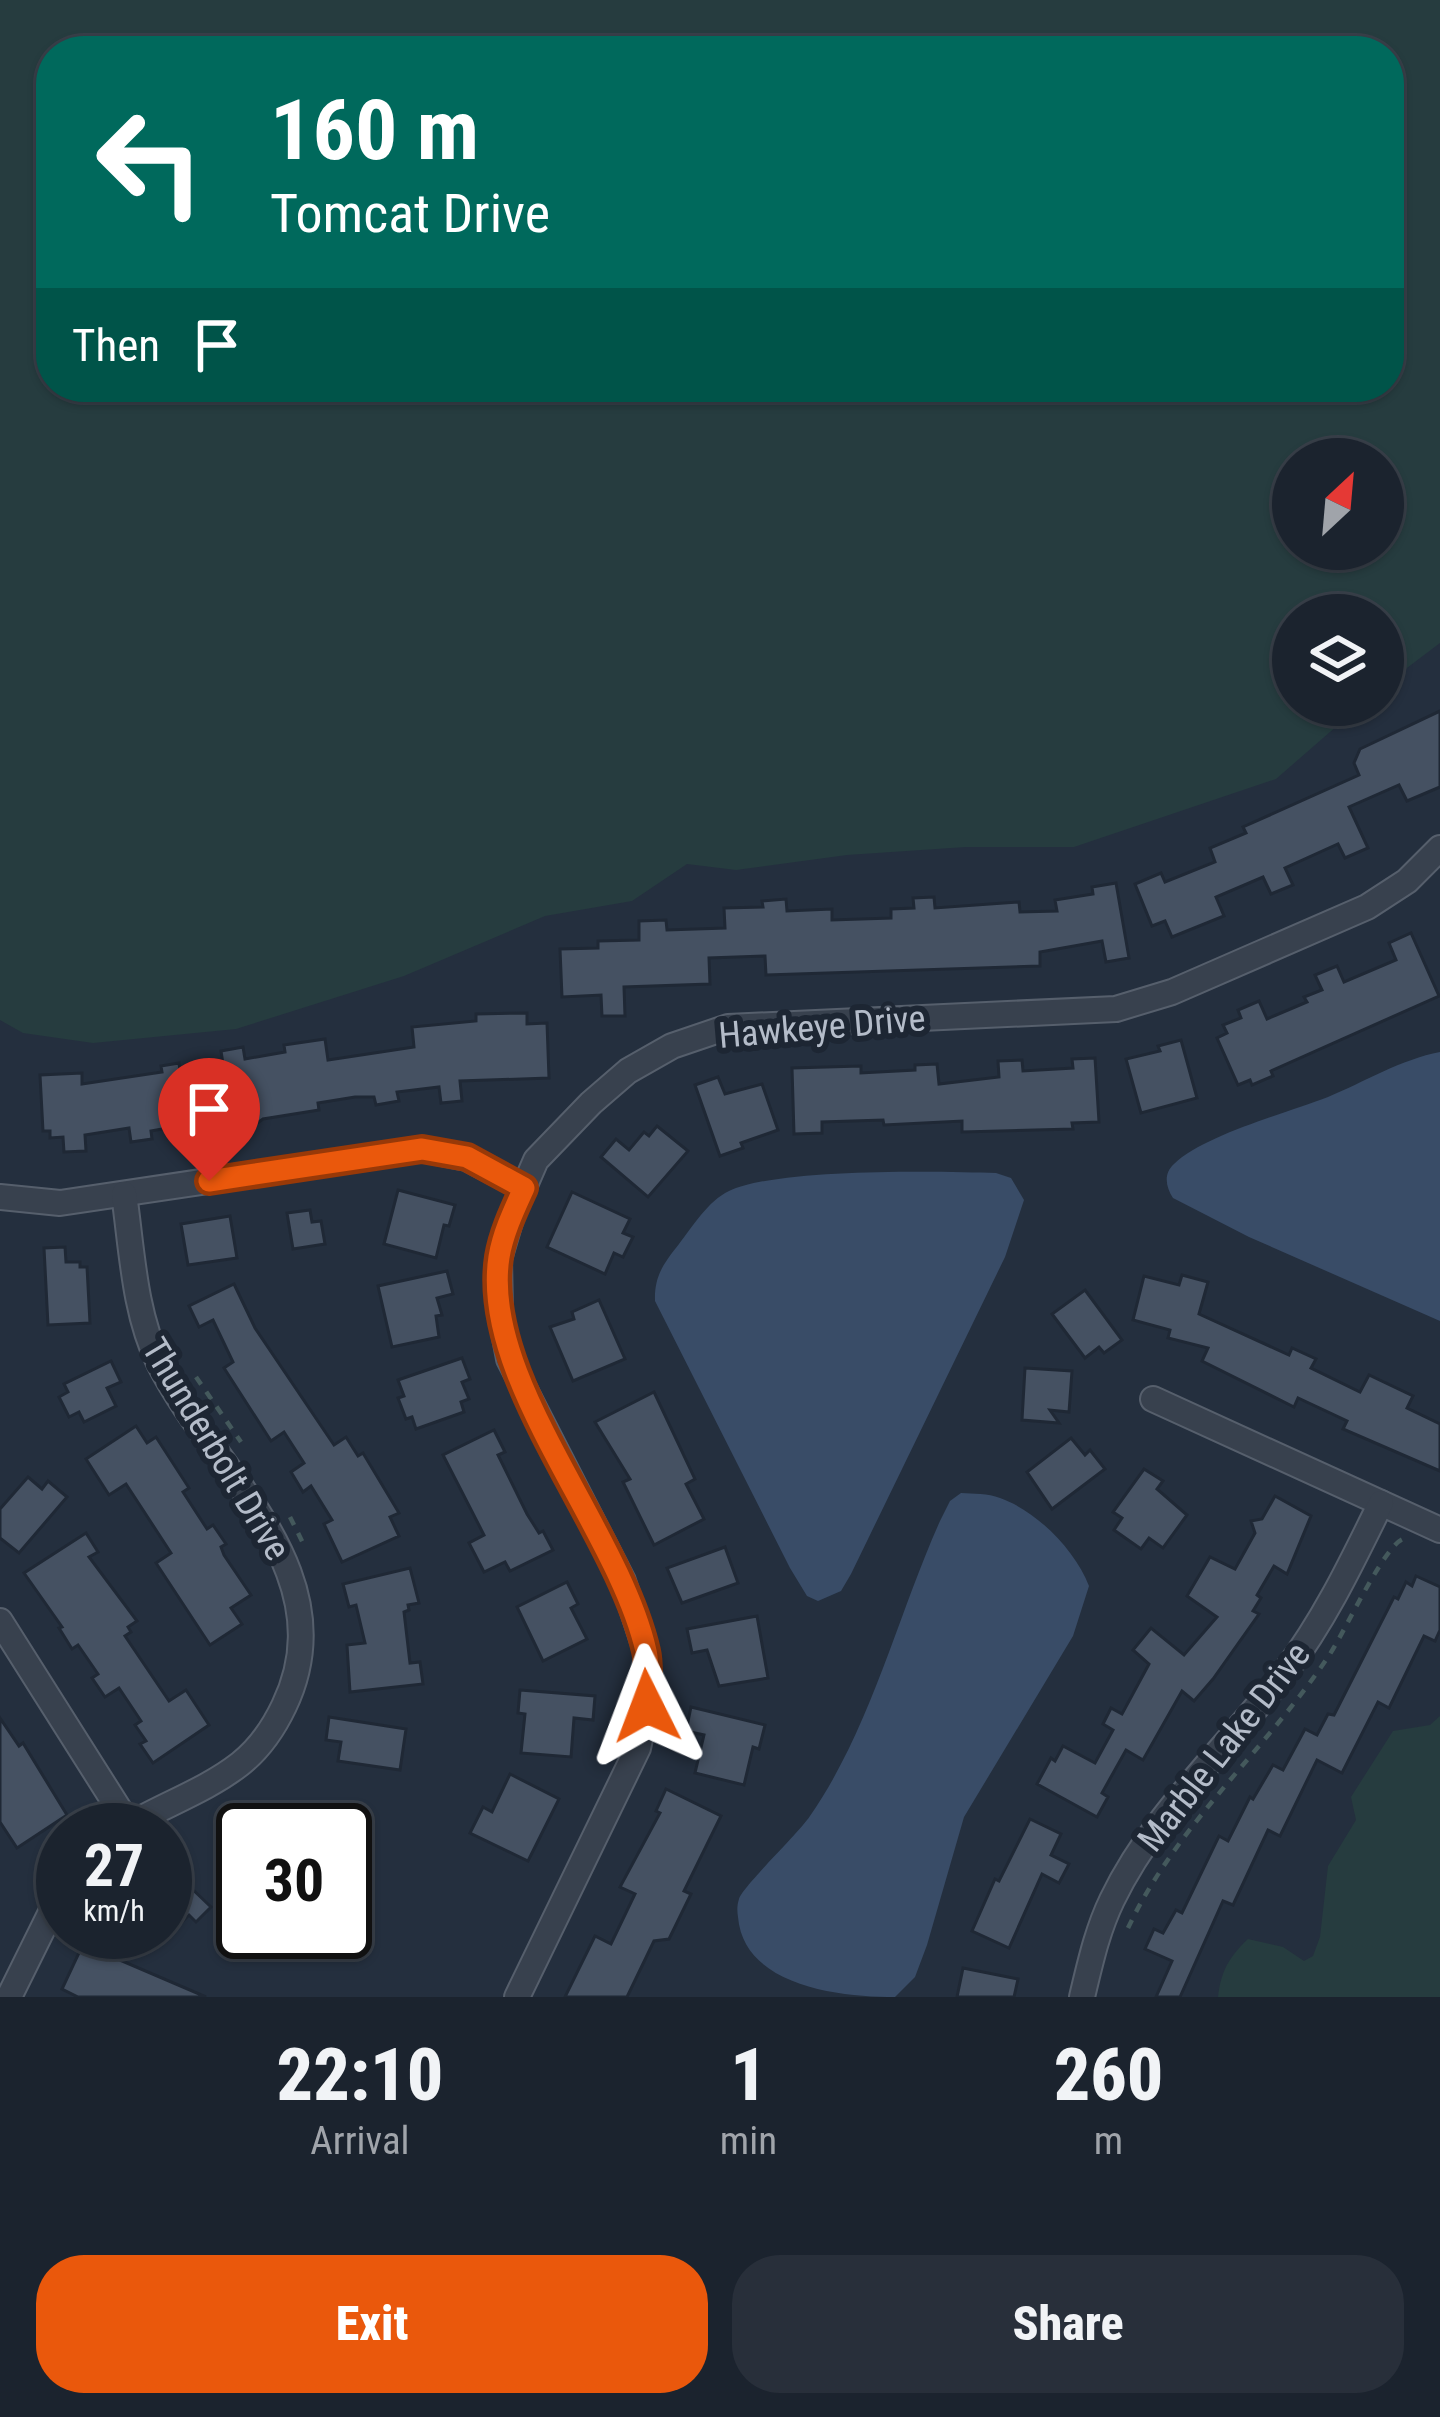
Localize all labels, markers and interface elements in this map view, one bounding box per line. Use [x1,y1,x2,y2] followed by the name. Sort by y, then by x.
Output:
[270,81,479,180] text: 160 m
[72,84,228,240] icon: left
[270,182,550,245] text: Tomcat Drive
[184,312,250,378] icon: arrive
[72,319,160,372] text: Then
[1272,438,1404,570] north arrow
[1272,438,1404,726] map controls
[1272,594,1404,726] button: layers
[717,997,927,1057] street label: Hawkeye Drive
[158,1058,260,1181] pin
[176,1076,242,1142] icon: arrive
[133,1330,299,1568] street label: Thunderbolt Drive
[1129,1634,1319,1860] street label: Marble Lake Drive
[584,1643,710,1769] position arrow
[216,1803,372,1959] speed limit sign: 30
[84,1830,144,1901] text: 27
[83,1893,145,1928] text: km/h
[277,2033,443,2118] text: 22:10
[730,2033,767,2118] text: 1
[1054,2033,1163,2118] text: 260
[310,2118,410,2164] text: Arrival
[720,2118,777,2164] text: min
[1094,2118,1123,2164] text: m
[36,2255,708,2393] button: Exit
[732,2255,1404,2393] button: Share

